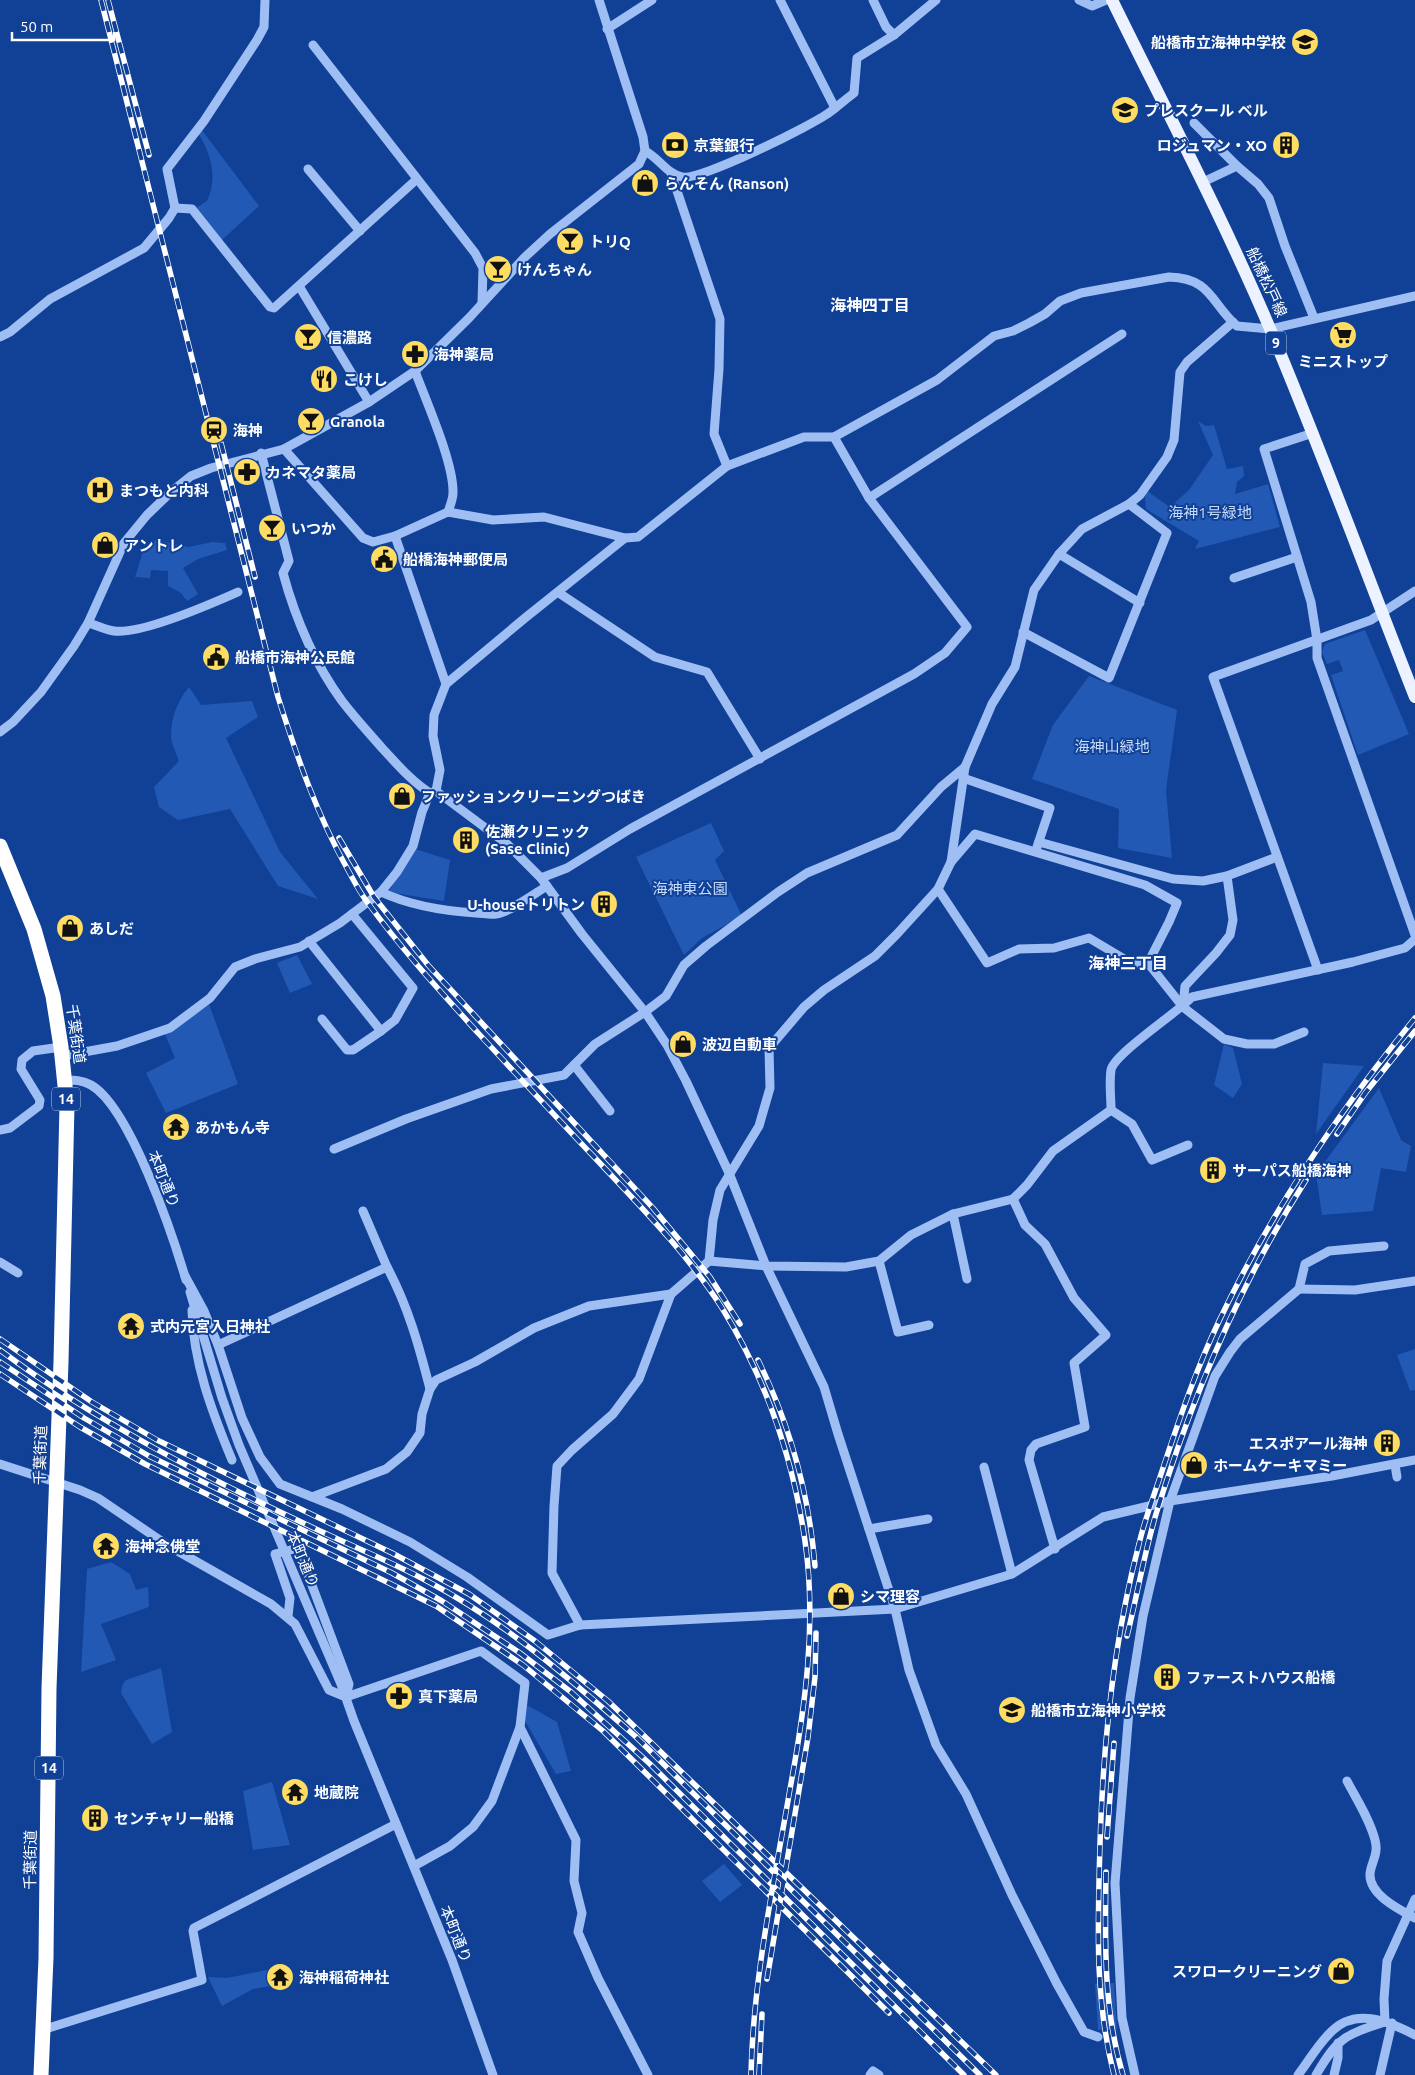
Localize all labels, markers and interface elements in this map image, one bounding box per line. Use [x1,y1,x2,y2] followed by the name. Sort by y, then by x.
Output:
[12,10,115,42] scale bar
[20,18,53,35] text: 50 m
[1290,27,1320,57] school or university icon: 船橋市立海神中学校
[1151,34,1286,51] place label: 船橋市立海神中学校
[1110,95,1140,125] school or university icon: プレスクール ベル
[1144,102,1268,119] place label: プレスクール ベル
[660,130,690,160] bank icon: 京葉銀行
[1271,130,1301,160] building icon: ロジュマン・XO
[694,137,754,154] place label: 京葉銀行
[1157,137,1267,154] place label: ロジュマン・XO
[630,168,660,198] shop icon: らんそん (Ranson)
[664,175,789,192] place label: らんそん (Ranson)
[555,226,585,256] bar icon: トリQ
[589,233,631,250] place label: トリQ
[1243,244,1291,320] street label: 船橋松戸線
[483,254,513,284] bar icon: けんちゃん
[517,261,592,278] place label: けんちゃん
[830,296,910,314] district label: 海神四丁目
[1328,320,1358,350] supermarket icon: ミニストップ
[293,322,323,352] bar icon: 信濃路
[327,329,372,346] place label: 信濃路
[1266,332,1286,354] road number: 9
[400,339,430,369] pharmacy icon: 海神薬局
[434,346,494,363] place label: 海神薬局
[1298,353,1388,370] place label: ミニストップ
[309,364,339,394] restaurant icon: こけし
[343,371,388,388] place label: こけし
[296,406,326,436] bar icon: Granola
[330,413,385,430] place label: Granola
[199,415,229,445] station icon: 海神
[233,422,263,439] place label: 海神
[232,457,262,487] pharmacy icon: カネマタ薬局
[266,464,356,481] place label: カネマタ薬局
[85,475,115,505] hospital icon: まつもと内科
[119,482,209,499] place label: まつもと内科
[1168,504,1252,521] park label: 海神1号緑地
[257,513,287,543] bar icon: いつか
[291,520,336,537] place label: いつか
[90,530,120,560] shop icon: アントレ
[124,537,183,554] place label: アントレ
[369,544,399,574] public building icon: 船橋海神郵便局
[403,551,508,568] place label: 船橋海神郵便局
[201,642,231,672] public building icon: 船橋市海神公民館
[235,649,355,666] place label: 船橋市海神公民館
[1074,738,1150,755] park label: 海神山緑地
[387,781,417,811] shop icon: ファッションクリーニングつばき
[421,788,646,805] place label: ファッションクリーニングつばき
[485,823,590,857] place label: 佐瀬クリニック (Sase Clinic)
[451,825,481,855] building icon: 佐瀬クリニック (Sase Clinic)
[652,880,728,897] park label: 海神東公園
[589,889,619,919] building icon: U-houseトリトン
[467,896,585,913] place label: U-houseトリトン
[55,913,85,943] shop icon: あしだ
[89,920,134,937] place label: あしだ
[1088,954,1168,972] district label: 海神三丁目
[63,1003,89,1065] street label: 千葉街道
[668,1029,698,1059] shop icon: 波辺自動車
[702,1036,777,1053] place label: 波辺自動車
[52,1088,80,1110] road number: 14
[161,1112,191,1142] temple icon: あかもん寺
[195,1119,270,1136] place label: あかもん寺
[145,1148,183,1210] street label: 本町通り
[1198,1155,1228,1185] building icon: サーパス船橋海神
[1232,1162,1352,1179] place label: サーパス船橋海神
[116,1311,146,1341] temple icon: 式内元宮入日神社
[150,1318,270,1335] place label: 式内元宮入日神社
[30,1425,50,1485] street label: 千葉街道
[1372,1428,1402,1458] building icon: エスポアール海神
[1249,1435,1368,1452] place label: エスポアール海神
[1179,1450,1209,1480] shop icon: ホームケーキマミー
[1213,1457,1348,1474] place label: ホームケーキマミー
[283,1528,323,1590] street label: 本町通り
[91,1531,121,1561] temple icon: 海神念佛堂
[125,1538,200,1555] place label: 海神念佛堂
[826,1581,856,1611] shop icon: シマ理容
[860,1588,920,1605] place label: シマ理容
[1152,1662,1182,1692] building icon: ファーストハウス船橋
[1186,1669,1336,1686] place label: ファーストハウス船橋
[384,1681,414,1711] pharmacy icon: 真下薬局
[418,1688,478,1705] place label: 真下薬局
[997,1695,1027,1725] school or university icon: 船橋市立海神小学校
[1031,1702,1166,1719] place label: 船橋市立海神小学校
[35,1756,63,1780] road number: 14
[280,1777,310,1807] temple icon: 地蔵院
[314,1784,359,1801] place label: 地蔵院
[80,1803,110,1833] building icon: センチャリー船橋
[114,1810,235,1827] place label: センチャリー船橋
[21,1830,39,1890] street label: 千葉街道
[437,1903,475,1965] street label: 本町通り
[1326,1956,1356,1986] shop icon: スワロークリーニング
[265,1962,295,1992] temple icon: 海神稲荷神社
[1172,1963,1322,1980] place label: スワロークリーニング
[299,1969,389,1986] place label: 海神稲荷神社

